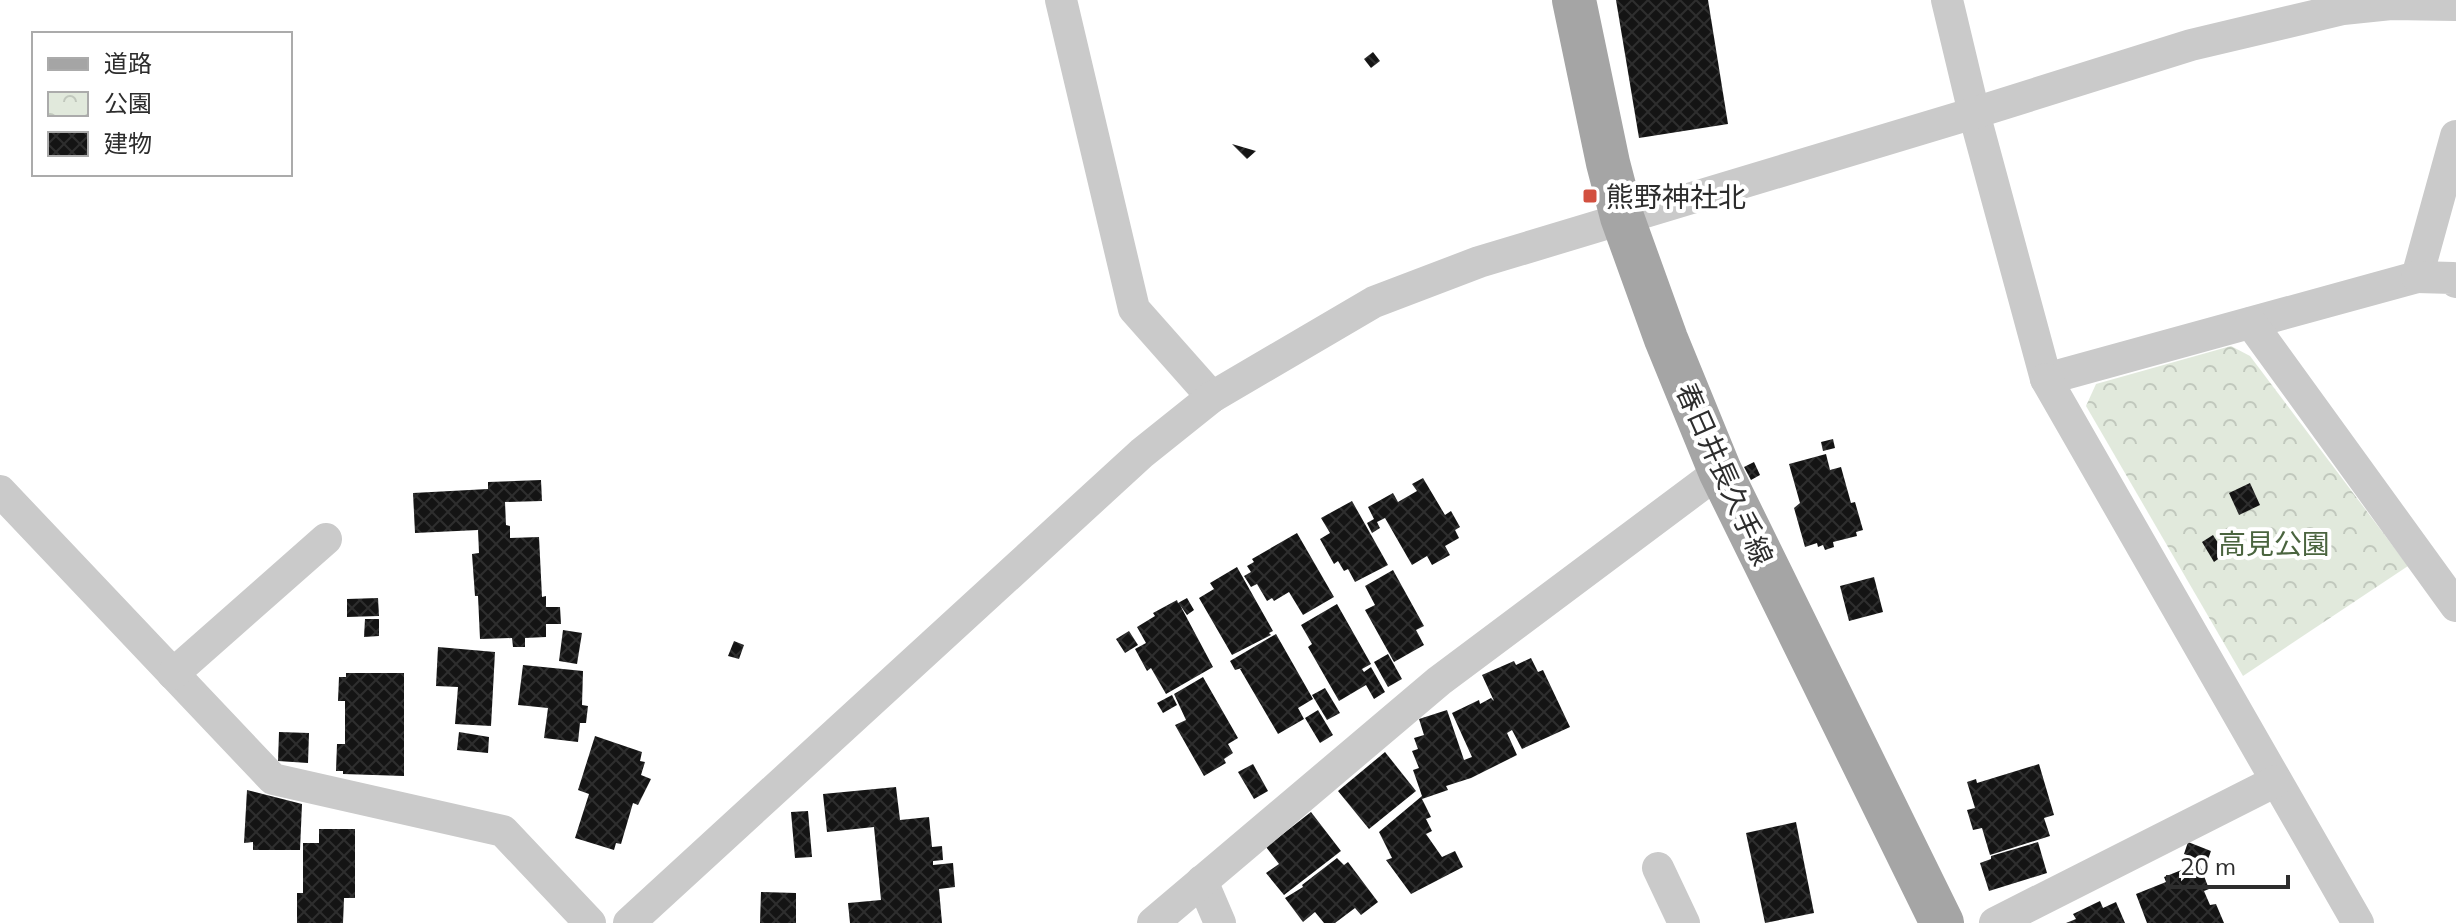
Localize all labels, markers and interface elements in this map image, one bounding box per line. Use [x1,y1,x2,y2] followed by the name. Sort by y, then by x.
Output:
[32,32,292,176] legend
[104,48,152,78] text: 道路
[104,88,152,118] text: 公園
[104,128,152,158] text: 建物
[1606,179,1746,214] place label: 熊野神社北
[1581,187,1599,205] marker: 熊野神社北
[1669,377,1781,571] street label: 春日井長久手線
[2218,526,2330,561] park label: 高見公園
[2168,839,2288,889] scale bar
[2180,851,2236,881] text: 20 m

